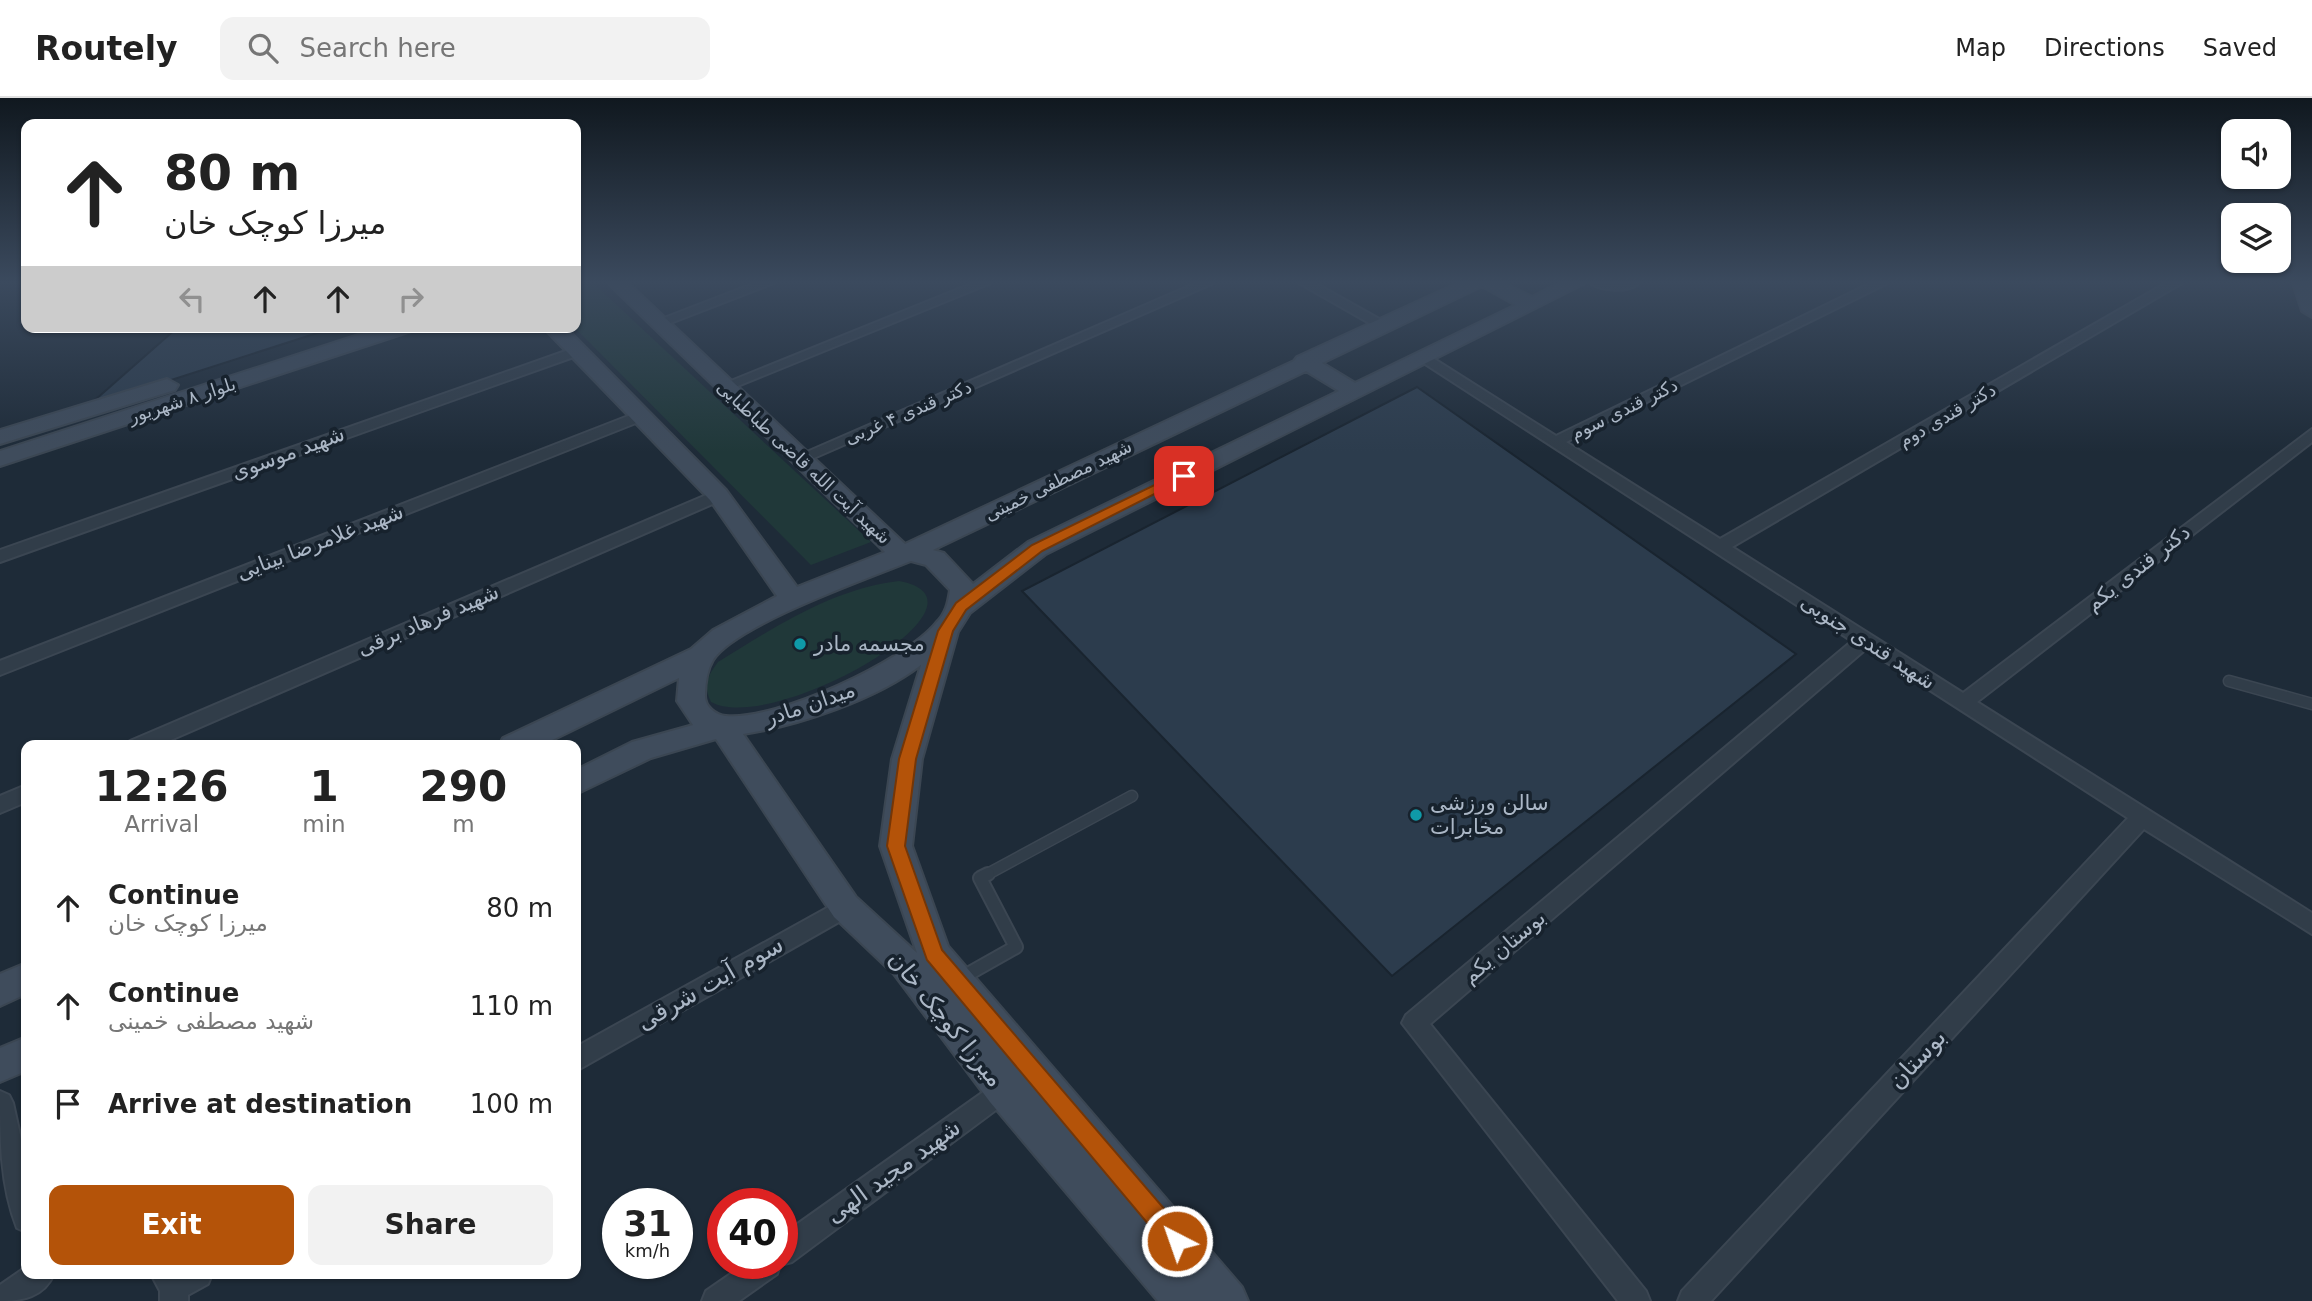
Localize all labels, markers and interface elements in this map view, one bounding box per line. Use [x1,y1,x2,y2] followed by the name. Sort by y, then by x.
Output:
[220,17,710,80] search box
[35,29,178,68] text: Routely
[244,29,282,67] icon: search
[300,33,456,63] text: Search here
[1955,34,2006,62] text: Map
[2044,34,2165,62] text: Directions
[2203,34,2277,62] text: Saved
[2221,119,2291,273] map controls
[2221,119,2291,189] button: sound
[164,145,300,202] text: 80 m
[49,147,140,238] icon: ahead
[2221,203,2291,273] button: layers
[164,204,386,242] text: میرزا کوچک خان
[173,280,211,318] icon: left
[246,280,284,318] icon: ahead
[319,280,357,318] icon: ahead
[392,280,430,318] icon: right
[125,373,239,428] street label: بلوار ۸ شهریور
[1567,374,1681,445] street label: دکتر قندی سوم
[712,375,896,549] street label: شهید آیت الله قاضی طباطبایی
[841,376,975,449] street label: دکتر قندی ۴ غربی
[1895,379,2000,452] street label: دکتر قندی دوم
[228,421,348,485] street label: شهید موسوی
[981,435,1135,526] street label: شهید مصطفی خمینی
[1154,446,1214,506] pin
[1165,457,1203,495] icon: arrive
[233,499,407,585] street label: شهید غلامرضا بینایی
[2081,520,2196,617] street label: دکتر قندی یکم
[354,579,502,661] street label: شهید فرهاد برقی
[1796,590,1940,694] street label: شهید قندی جنوبی
[813,632,925,656] place label: مجسمه مادر
[792,636,808,652] marker: مجسمه مادر
[761,677,858,731] street label: میدان مادر
[95,762,229,811] text: 12:26
[309,762,339,811] text: 1
[420,762,507,811] text: 290
[1430,791,1549,839] place label: سالن ورزشی مخابرات
[1408,807,1424,823] marker: سالن ورزشی مخابرات
[124,811,199,837] text: Arrival
[302,811,346,837] text: min
[452,811,475,837] text: m
[108,880,239,910] text: Continue
[49,889,87,927] icon: ahead
[486,893,553,923] text: 80 m
[1458,905,1551,989] street label: بوستان یکم
[108,910,268,936] text: میرزا کوچک خان
[631,929,788,1036] street label: سوم آیت شرقی
[883,945,1009,1093] street label: میرزا کوچک خان
[108,978,239,1008] text: Continue
[49,987,87,1025] icon: ahead
[470,991,553,1021] text: 110 m
[108,1008,314,1034] text: شهید مصطفی خمینی
[1882,1023,1952,1095] street label: بوستان
[49,1085,87,1123] icon: arrive
[108,1089,412,1119] text: Arrive at destination
[470,1089,553,1119] text: 100 m
[820,1113,966,1229] street label: شهید مجید الهی
[49,1185,294,1265] button: Exit
[308,1185,553,1265] button: Share
[707,1188,798,1279] speed limit sign: 40
[623,1204,672,1244] text: 31
[1140,1204,1214,1278] position arrow
[625,1240,670,1261] text: km/h

